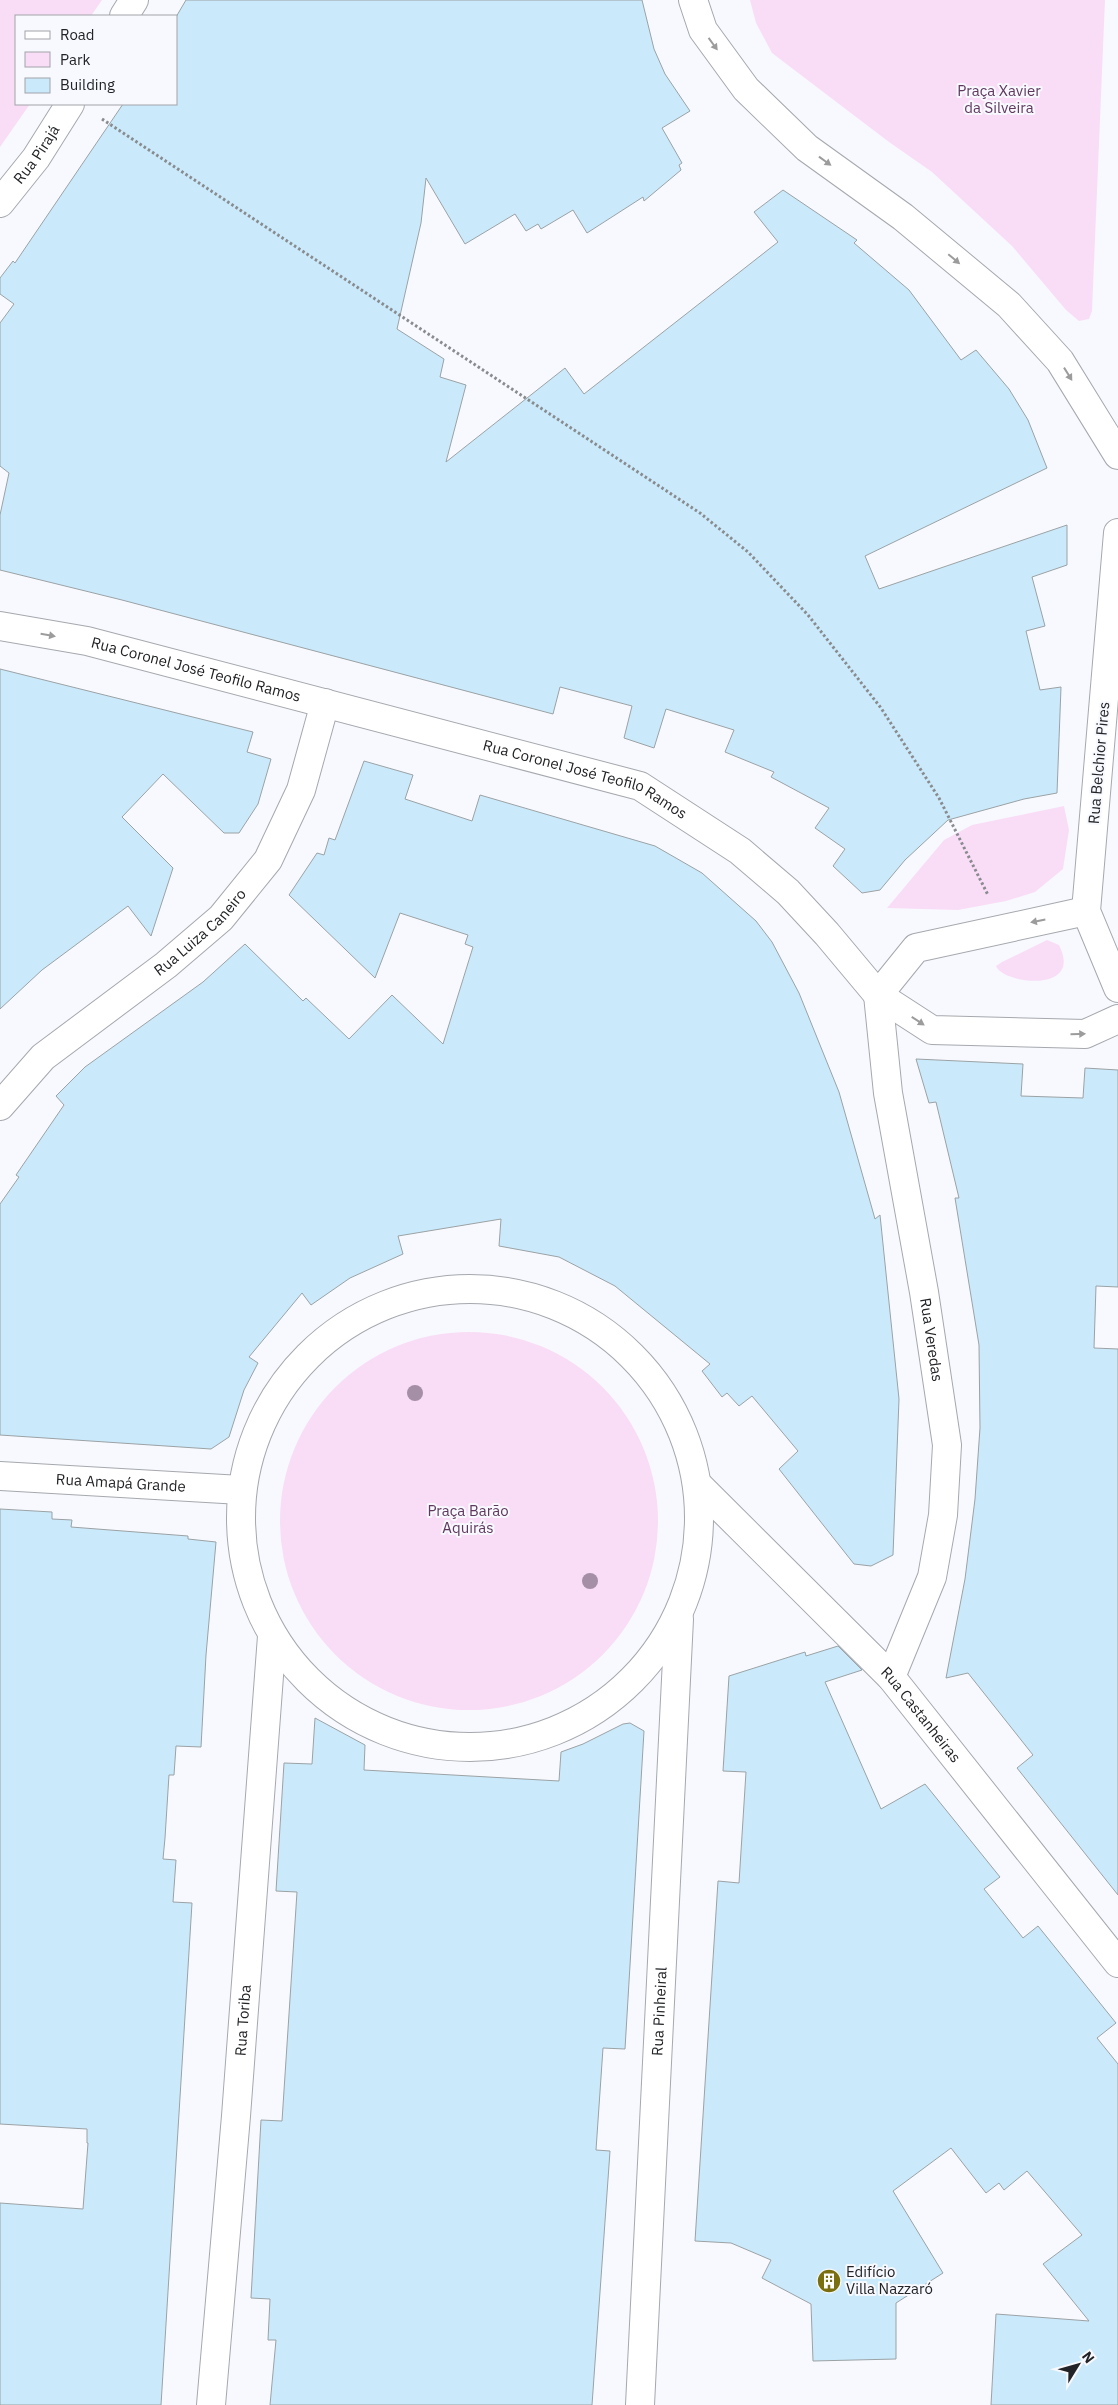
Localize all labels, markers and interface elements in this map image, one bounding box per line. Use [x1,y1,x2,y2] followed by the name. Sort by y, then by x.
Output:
[15,15,178,105] legend
[60,25,95,44] text: Road
[708,37,718,51] one-way arrow
[60,50,90,69] text: Park
[60,75,115,94] text: Building
[957,81,1041,117] park label: Praça Xavier da Silveira
[9,121,63,187] street label: Rua Pirajá
[818,156,832,166] one-way arrow
[947,254,960,265] one-way arrow
[1063,367,1073,381] one-way arrow
[40,631,56,639] one-way arrow
[89,633,303,706] street label: Rua Coronel José Teofilo Ramos
[1084,701,1113,825] street label: Rua Belchior Pires
[481,735,691,823] street label: Rua Coronel José Teofilo Ramos
[150,885,250,980] street label: Rua Luiza Caneiro
[1031,917,1046,925] one-way arrow
[912,1017,925,1026] one-way arrow
[1071,1029,1087,1037] one-way arrow
[916,1297,947,1383] street label: Rua Veredas
[55,1469,186,1496] street label: Rua Amapá Grande
[427,1501,509,1537] park label: Praça Barão Aquirás
[877,1662,965,1766] street label: Rua Castanheiras
[647,1966,671,2056] street label: Rua Pinheiral
[231,1984,255,2057] street label: Rua Toriba
[846,2262,933,2298] place label: Edifício Villa Nazzaró
[816,2268,842,2294] building icon: Edifício Villa Nazzaró
[1053,2340,1103,2390] north arrow
[1078,2348,1099,2367] text: N

